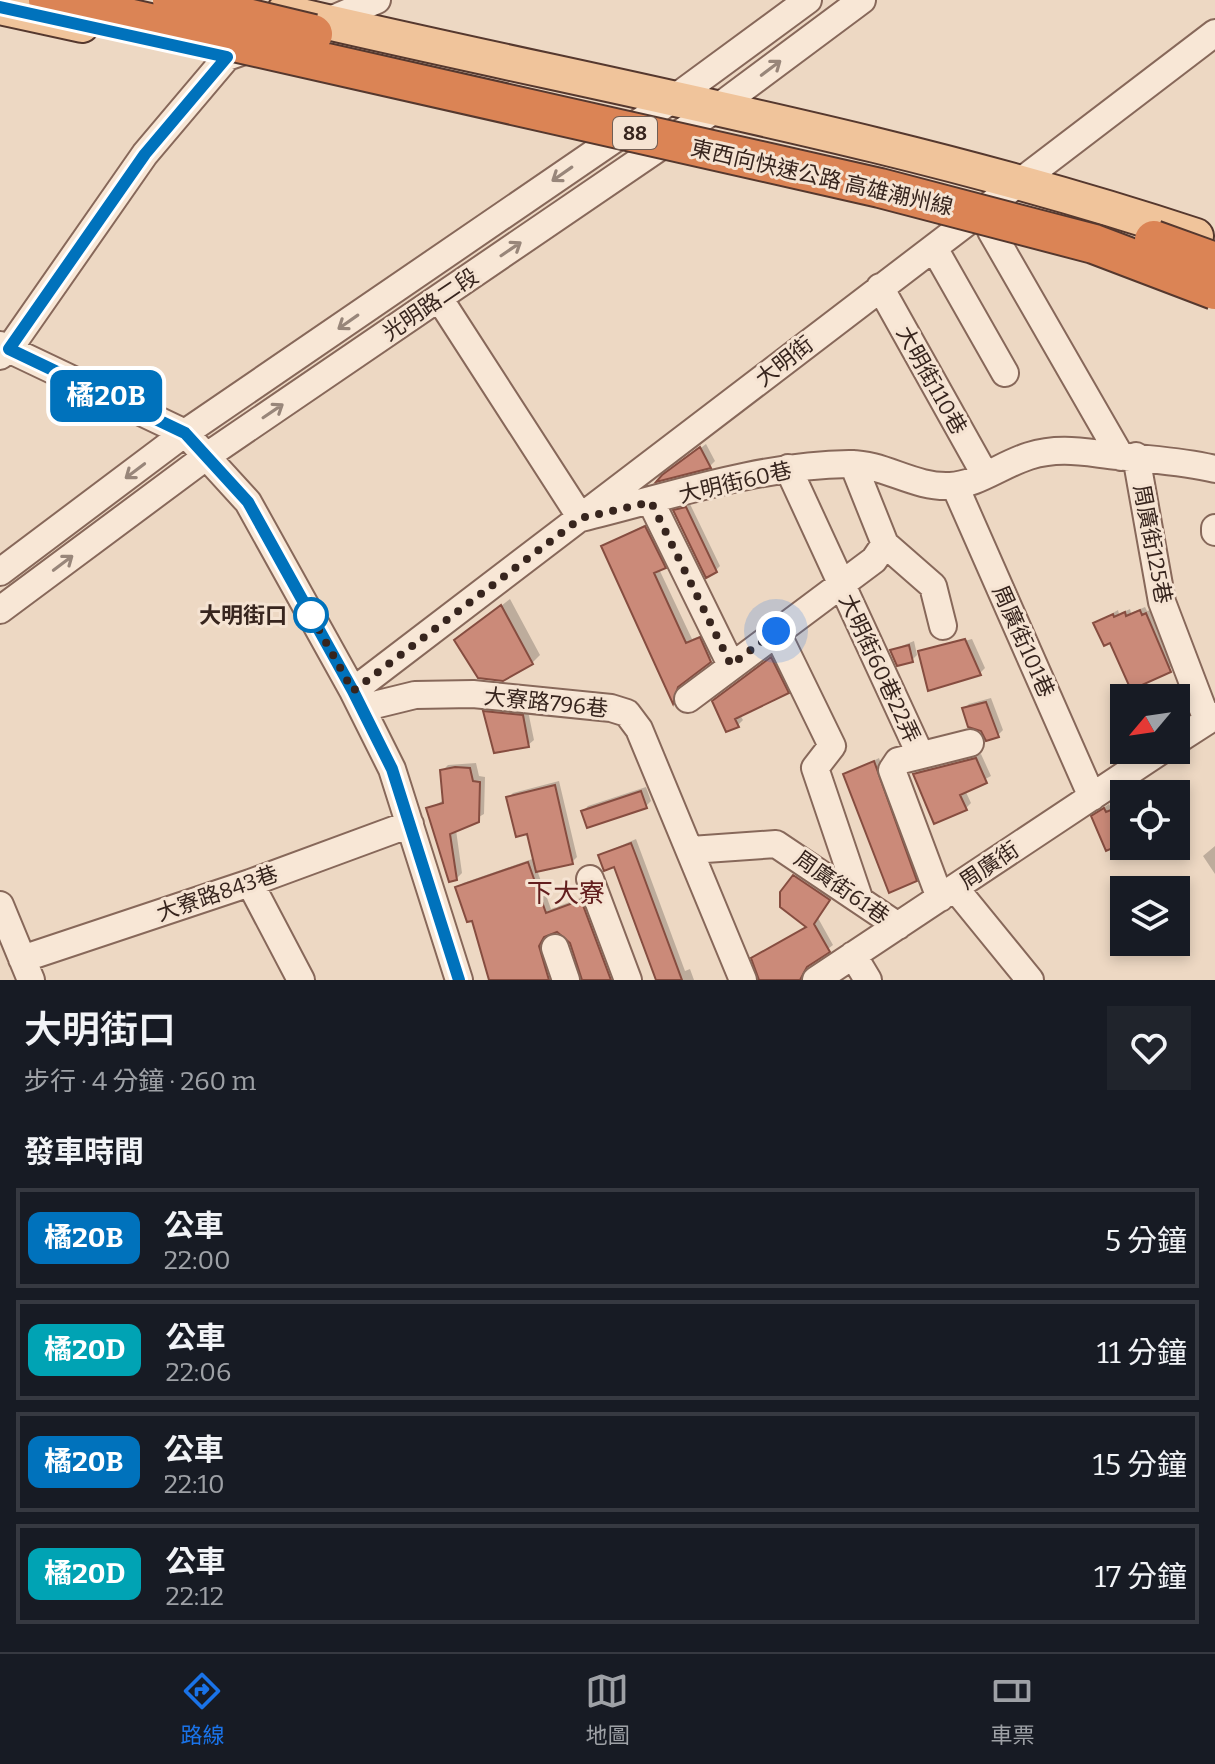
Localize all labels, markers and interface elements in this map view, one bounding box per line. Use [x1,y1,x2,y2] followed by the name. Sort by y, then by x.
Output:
[759,60,781,76] one-way arrow
[613,117,657,149] road number: 88
[688,134,956,221] street label: 東西向快速公路 高雄潮州線
[551,166,573,182] one-way arrow
[500,241,522,257] one-way arrow
[377,262,483,346] street label: 光明路二段
[337,314,359,330] one-way arrow
[891,321,972,439] street label: 大明街110巷
[750,330,819,392] street label: 大明街
[50,370,162,422] line badge: 橘20B
[66,379,146,412] text: 橘20B
[262,403,284,419] one-way arrow
[676,456,794,509] street label: 大明街60巷
[125,462,146,479] one-way arrow
[1128,482,1177,606] street label: 周廣街125巷
[51,555,73,571] one-way arrow
[987,581,1060,701] street label: 周廣街101巷
[833,590,926,747] street label: 大明街60巷22弄
[294,598,328,632] marker: 大明街口
[199,602,287,629] place label: 大明街口
[756,611,796,651] your location
[483,683,609,722] street label: 大寮路796巷
[1110,684,1190,764] north arrow
[1110,684,1190,956] map controls
[1110,780,1190,860] button: locate
[954,836,1024,895] street label: 周廣街
[789,845,894,930] street label: 周廣街61巷
[153,860,281,927] street label: 大寮路843巷
[1110,876,1190,956] button: layers
[527,878,605,909] district label: 下大寮
[1107,1006,1191,1090] button: heart
[24,1007,176,1053] text: 大明街口
[24,1066,256,1097] text: 步行 · 4 分鐘 · 260 m
[24,1134,144,1170] text: 發車時間
[164,1208,224,1244] text: 公車
[44,1221,124,1254] text: 橘20B
[1105,1223,1187,1259] text: 5 分鐘
[164,1245,231,1276] text: 22:00
[165,1320,225,1356] text: 公車
[44,1333,125,1366] text: 橘20D
[1097,1335,1187,1371] text: 11 分鐘
[165,1357,231,1388] text: 22:06
[164,1432,224,1468] text: 公車
[44,1445,124,1478] text: 橘20B
[1093,1447,1187,1483] text: 15 分鐘
[164,1469,225,1500] text: 22:10
[165,1544,225,1580] text: 公車
[44,1557,125,1590] text: 橘20D
[1094,1559,1187,1595] text: 17 分鐘
[165,1581,224,1612] text: 22:12
[180,1669,225,1749] tab: 路線
[585,1669,630,1749] tab: 地圖
[990,1669,1035,1749] tab: 車票

